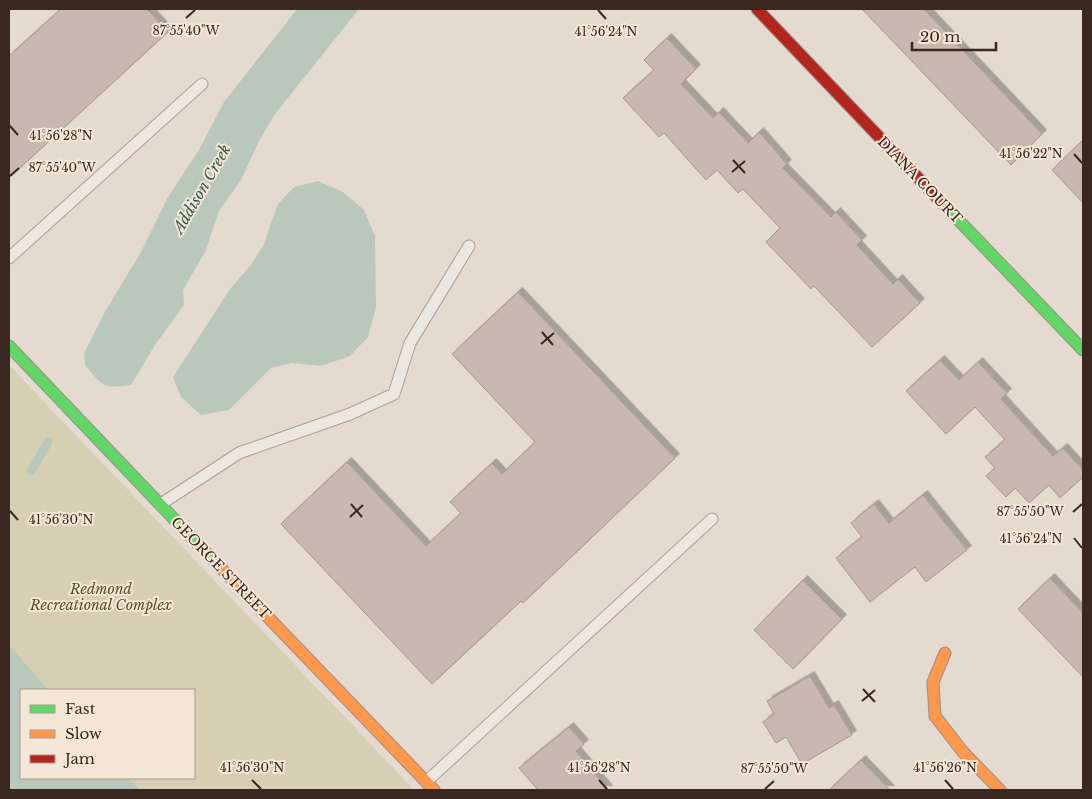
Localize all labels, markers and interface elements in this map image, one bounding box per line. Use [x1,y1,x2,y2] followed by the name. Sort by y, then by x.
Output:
[912,20,996,52] scale bar
[152,23,220,38] text: 87°55'40"W
[575,24,638,39] text: 41°56'24"N
[920,27,960,46] text: 20 m
[29,128,93,143] text: 41°56'28"N
[874,133,966,227] street label: DIANA COURT
[167,141,235,238] water label: Addison Creek
[999,146,1063,161] text: 41°56'22"N
[28,160,96,175] text: 87°55'40"W
[996,504,1064,519] text: 87°55'50"W
[29,512,93,527] text: 41°56'30"N
[167,513,275,623] street label: GEORGE STREET
[1000,531,1063,546] text: 41°56'24"N
[29,580,172,614] park label: Redmond Recreational Complex
[20,689,195,779] legend
[65,699,96,718] text: Fast
[65,724,102,743] text: Slow
[63,749,95,768] text: Jam
[220,760,284,775] text: 41°56'30"N
[567,760,631,775] text: 41°56'28"N
[913,760,977,775] text: 41°56'26"N
[740,761,808,776] text: 87°55'50"W

